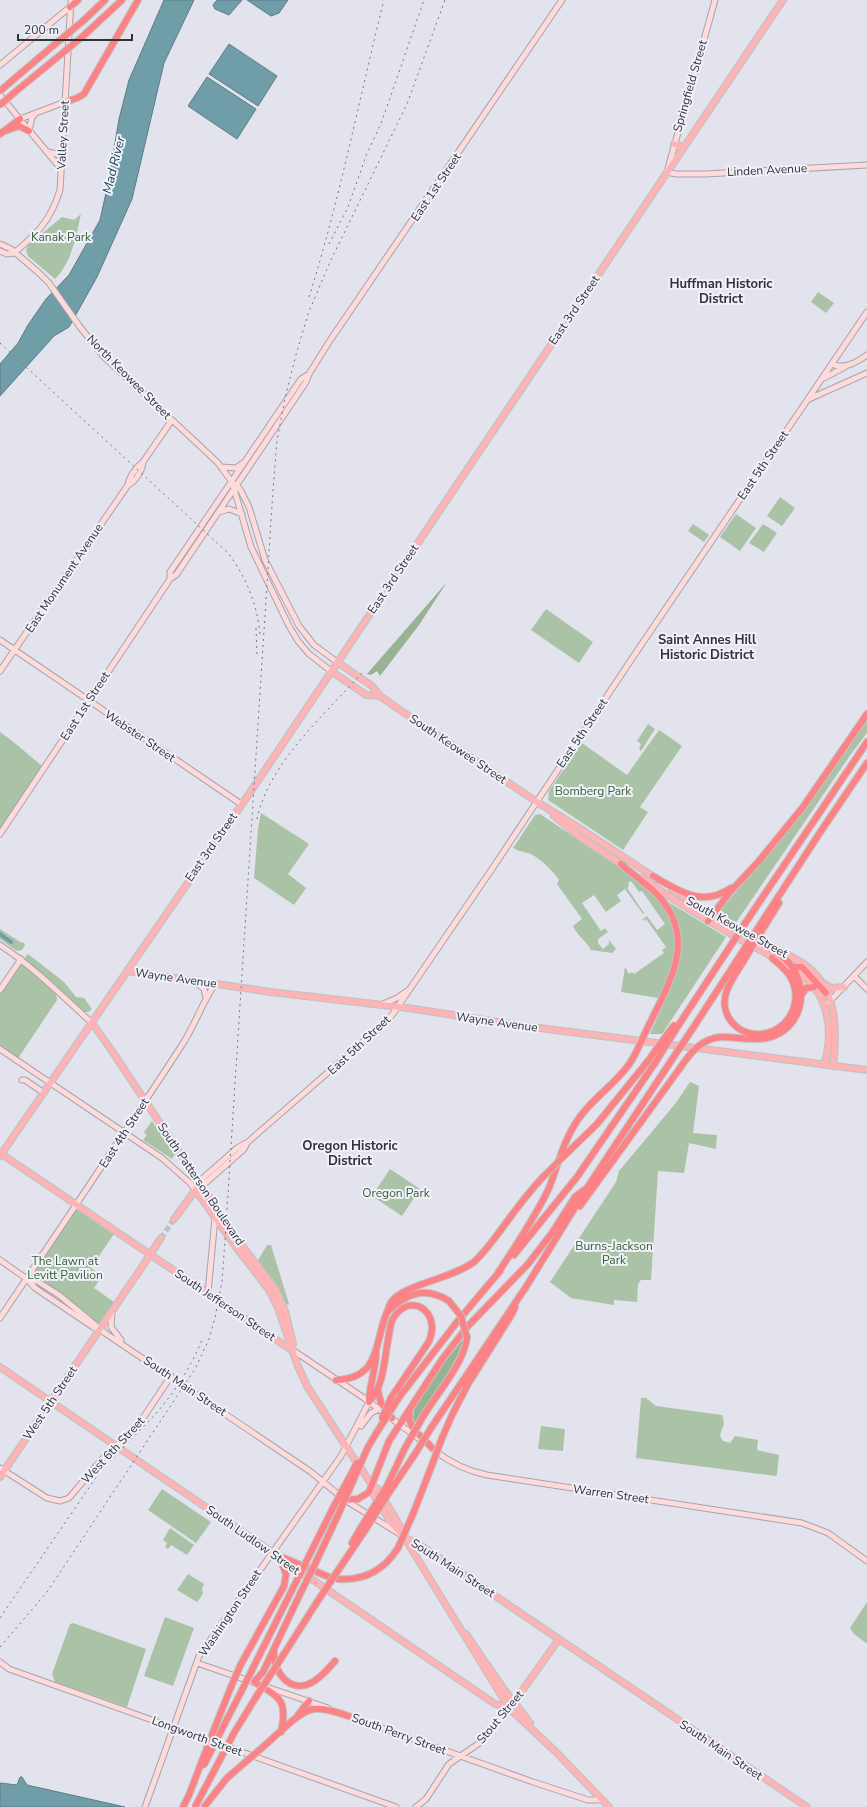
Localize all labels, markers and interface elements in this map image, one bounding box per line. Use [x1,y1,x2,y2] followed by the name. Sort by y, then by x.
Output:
[18,16,132,42] scale bar
[24,22,59,38] text: 200 m
[669,38,711,134] street label: Springfield Street
[53,99,73,171] street label: Valley Street
[98,134,130,196] water label: Mad River
[407,149,465,224] street label: East 1st Street
[727,160,807,180] street label: Linden Avenue
[31,229,92,245] park label: Kanak Park
[545,272,604,348] street label: East 3rd Street
[670,275,772,308] district label: Huffman Historic District
[83,331,175,423] street label: North Keowee Street
[734,427,793,503] street label: East 5th Street
[21,520,107,636] street label: East Monument Avenue
[364,541,423,617] street label: East 3rd Street
[658,631,757,664] district label: Saint Annes Hill Historic District
[57,668,114,744] street label: East 1st Street
[553,695,612,771] street label: East 5th Street
[101,706,179,766] street label: Webster Street
[406,711,510,788] street label: South Keowee Street
[555,783,632,799] park label: Bomberg Park
[181,809,241,885] street label: East 3rd Street
[683,892,791,962] street label: South Keowee Street
[134,964,218,992] street label: Wayne Avenue
[455,1008,539,1036] street label: Wayne Avenue
[324,1011,394,1078] street label: East 5th Street
[95,1094,153,1171] street label: East 4th Street
[154,1120,248,1248] street label: South Patterson Boulevard
[302,1137,398,1170] district label: Oregon Historic District
[362,1185,431,1201] park label: Oregon Park
[575,1238,653,1268] park label: Burns-Jackson Park
[27,1253,103,1283] park label: The Lawn at Levitt Pavilion
[171,1265,279,1345] street label: South Jefferson Street
[140,1352,230,1420] street label: South Main Street
[19,1362,81,1443] street label: West 5th Street
[78,1413,149,1487] street label: West 6th Street
[572,1481,651,1507] street label: Warren Street
[203,1502,304,1579] street label: South Ludlow Street
[408,1535,499,1602] street label: South Main Street
[195,1566,265,1660] street label: Washington Street
[473,1686,528,1747] street label: Stout Street
[349,1709,449,1759] street label: South Perry Street
[150,1712,245,1760] street label: Longworth Street
[676,1716,766,1784] street label: South Main Street

